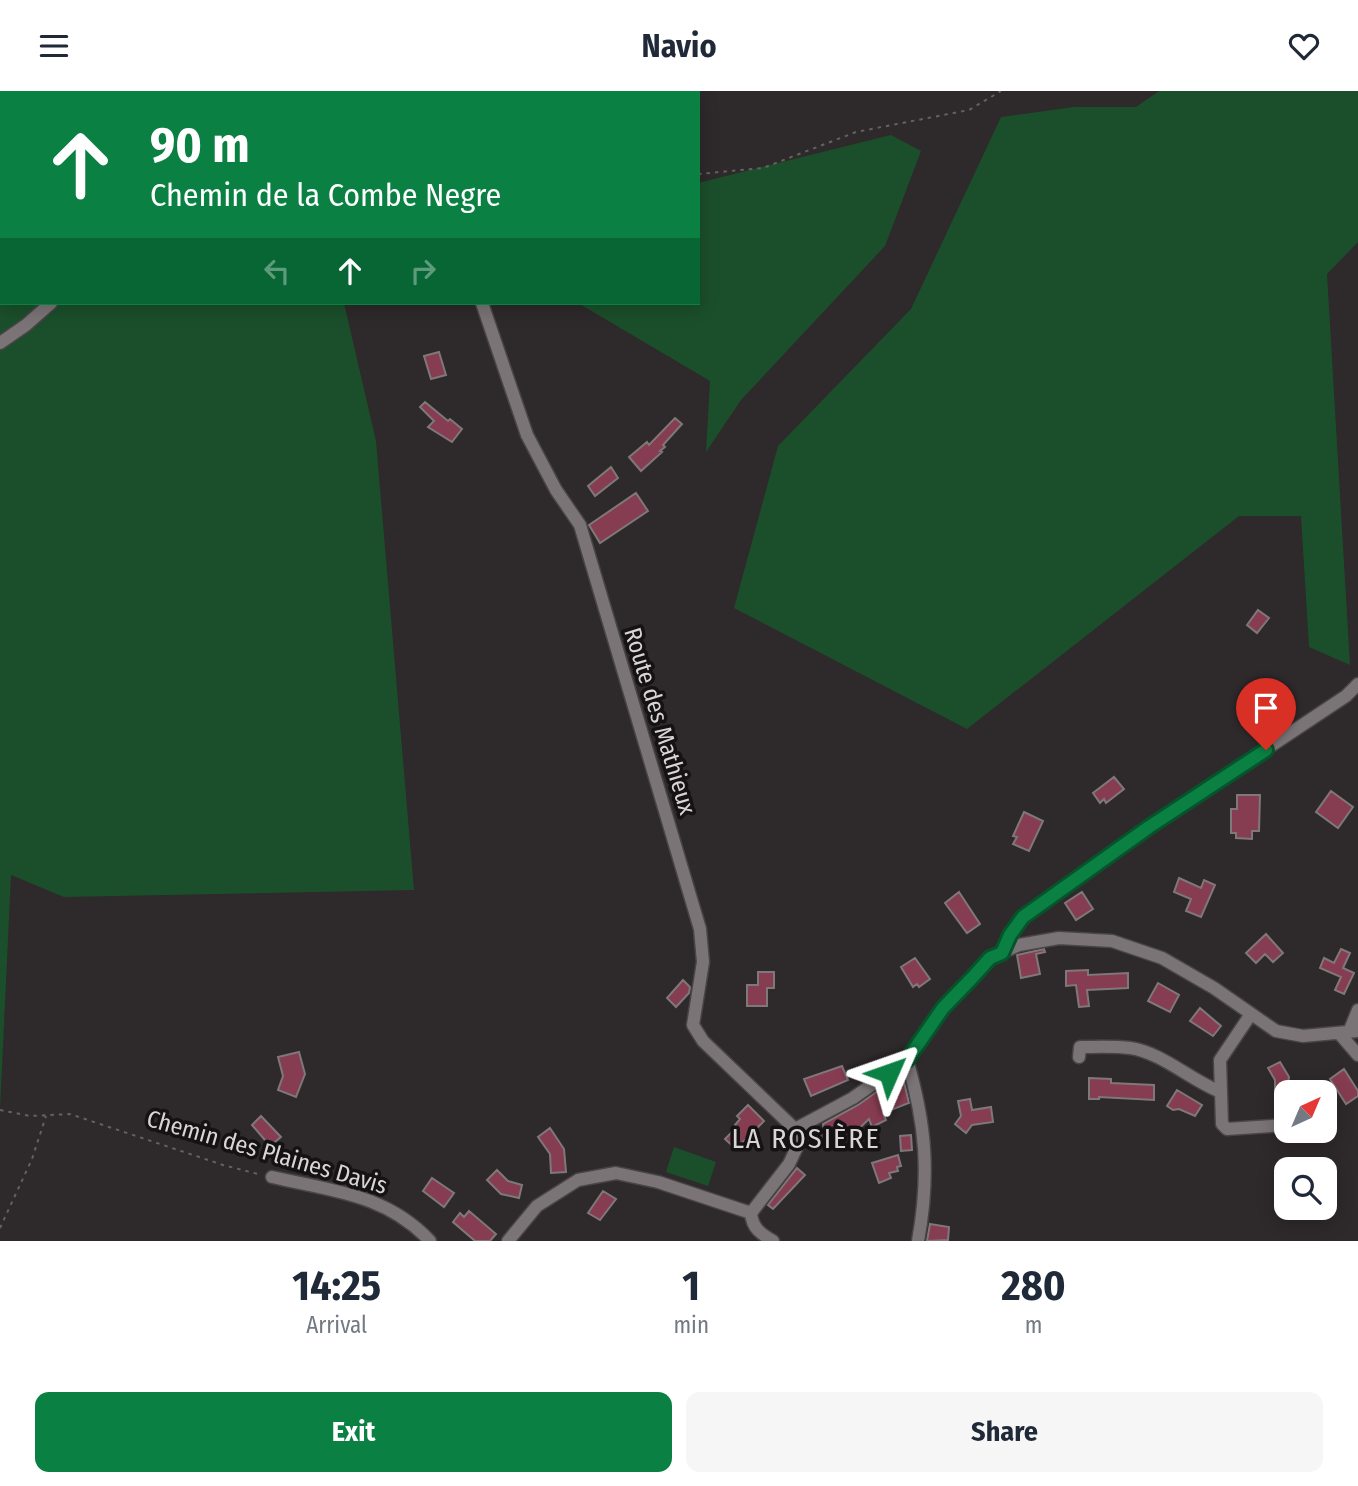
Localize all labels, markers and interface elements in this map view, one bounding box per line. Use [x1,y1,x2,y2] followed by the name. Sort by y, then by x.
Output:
[35,27,73,65] icon: menu
[641,27,717,65] text: Navio
[1285,27,1323,65] icon: heart
[150,116,250,175] text: 90 m
[35,119,126,210] icon: ahead
[150,176,501,214] text: Chemin de la Combe Negre
[258,252,296,290] icon: left
[331,252,369,290] icon: ahead
[404,252,442,290] icon: right
[618,624,702,818] street label: Route des Mathieux
[1236,678,1296,750] pin
[1247,689,1285,727] icon: arrive
[852,1036,926,1110] position arrow
[1274,1080,1337,1143] north arrow
[1274,1080,1337,1220] map controls
[144,1104,390,1200] street label: Chemin des Plaines Davis
[731,1122,881,1155] district label: LA ROSIÈRE
[1274,1157,1337,1220] button: search
[292,1261,381,1311] text: 14:25
[682,1261,700,1311] text: 1
[1001,1261,1066,1311] text: 280
[306,1311,367,1339] text: Arrival
[673,1311,709,1339] text: min
[1025,1311,1042,1339] text: m
[35,1392,672,1472] button: Exit
[686,1392,1323,1472] button: Share

